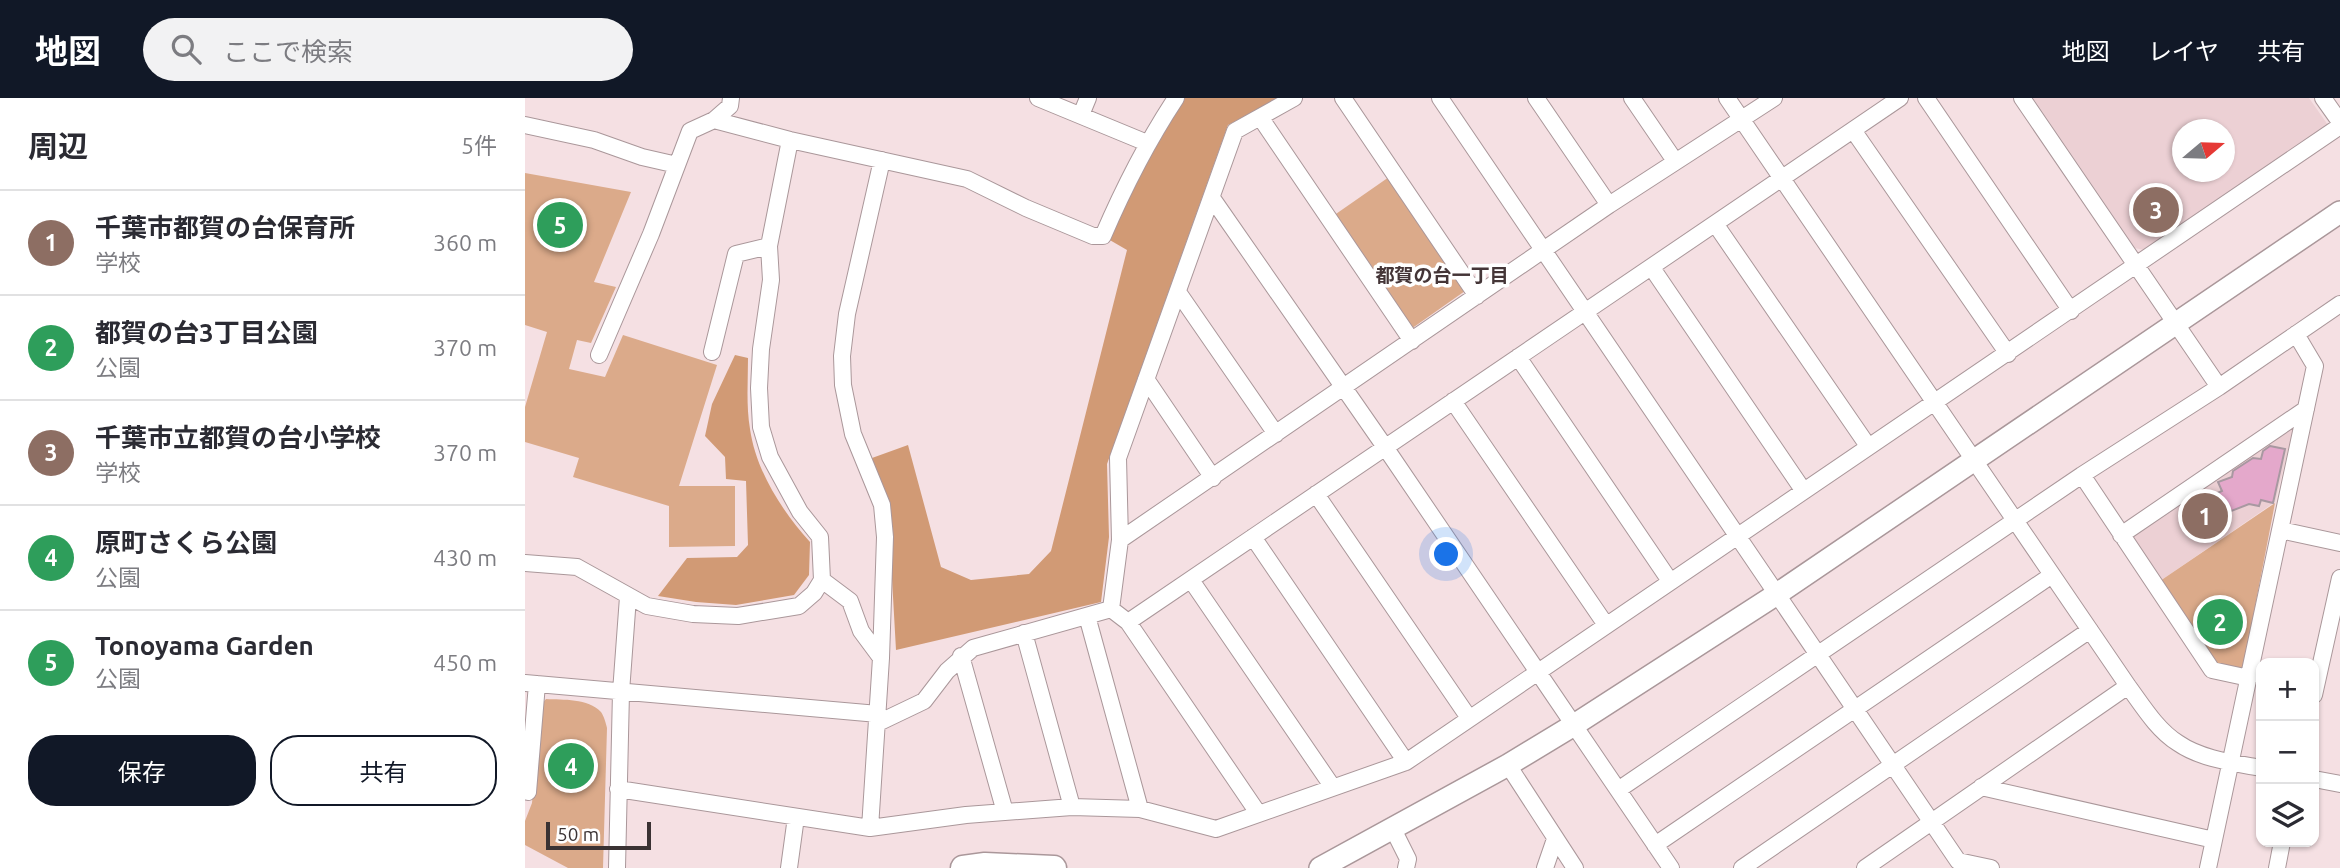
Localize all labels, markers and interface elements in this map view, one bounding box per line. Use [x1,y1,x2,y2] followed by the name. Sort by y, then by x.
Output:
[143,18,633,81] search box
[167,30,205,68] icon: search
[35,32,101,69] text: 地図
[223,37,353,66] text: ここで検索
[2062,38,2110,65] text: 地図
[2148,38,2219,65] text: レイヤ
[2257,38,2305,65] text: 共有
[2172,119,2235,182] north arrow
[28,129,88,163] text: 周辺
[461,133,497,158] text: 5件
[2133,184,2179,236] pin: 3
[537,199,583,251] pin: 5
[95,213,355,242] text: 千葉市都賀の台保育所
[45,230,57,255] text: 1
[433,230,497,255] text: 360 m
[95,250,141,275] text: 学校
[1375,264,1509,286] district label: 都賀の台一丁目
[95,318,318,347] text: 都賀の台3丁目公園
[45,335,57,360] text: 2
[433,335,497,360] text: 370 m
[95,355,141,380] text: 公園
[95,423,381,452] text: 千葉市立都賀の台小学校
[45,440,57,465] text: 3
[433,440,497,465] text: 370 m
[95,460,141,485] text: 学校
[2182,490,2228,542] pin: 1
[95,528,277,557] text: 原町さくら公園
[1429,537,1463,571] your location
[45,545,57,570] text: 4
[433,545,497,570] text: 430 m
[95,565,141,590] text: 公園
[2197,596,2243,648] pin: 2
[95,631,314,660] text: Tonoyama Garden
[45,650,57,675] text: 5
[433,650,497,675] text: 450 m
[2256,658,2319,847] map controls
[2256,658,2319,721] button: +
[95,666,141,691] text: 公園
[2256,721,2319,784] button: −
[28,735,256,806] button: 保存
[270,735,497,806] button: 共有
[548,740,594,792] pin: 4
[2256,784,2319,847] button: layers
[546,819,651,851] scale bar
[557,823,599,845] text: 50 m

